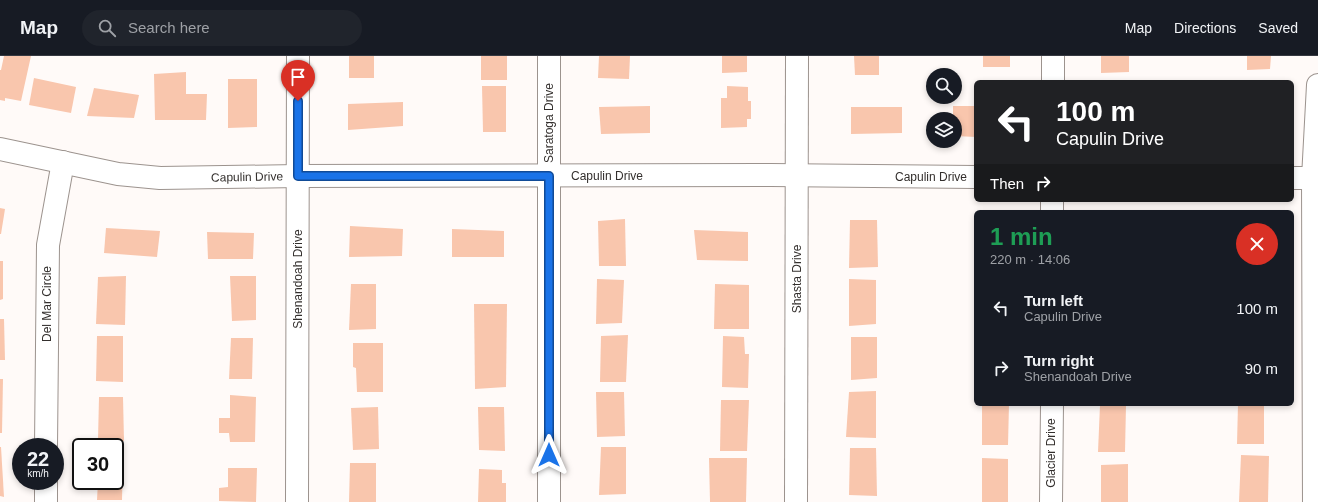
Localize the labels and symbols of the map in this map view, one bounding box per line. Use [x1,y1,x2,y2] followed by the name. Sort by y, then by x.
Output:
[281,60,315,101] pin
[542,83,556,163] street label: Saratoga Drive
[211,169,283,185] street label: Capulin Drive
[571,169,643,183] street label: Capulin Drive
[895,170,967,184] street label: Capulin Drive
[291,229,305,329] street label: Shenandoah Drive
[790,244,804,313] street label: Shasta Drive
[40,266,54,342] street label: Del Mar Circle
[1044,418,1058,488] street label: Glacier Drive
[528,434,570,476] position arrow
[72,438,124,490] speed limit sign: 30

